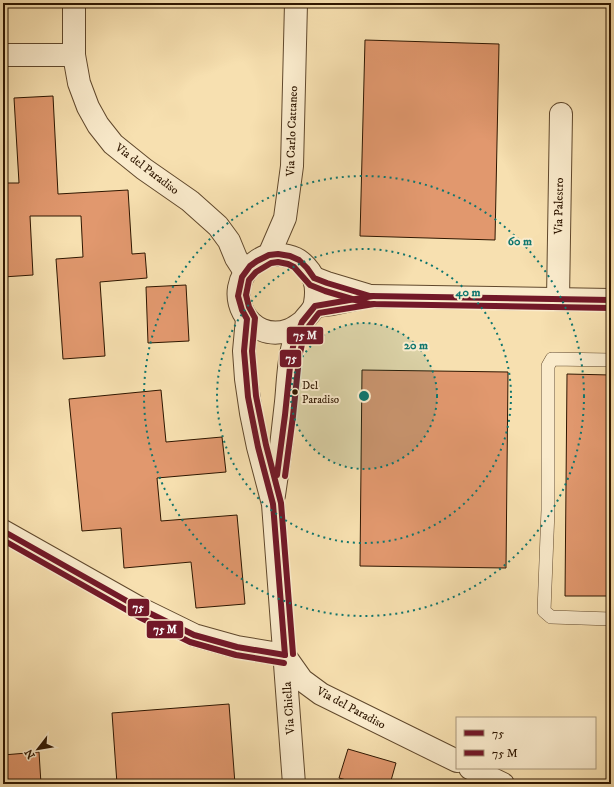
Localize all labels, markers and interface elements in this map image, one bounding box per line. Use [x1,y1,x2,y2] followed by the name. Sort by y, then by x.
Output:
[283,85,301,178] street label: Via Carlo Cattaneo
[111,140,182,198] street label: Via del Paradiso
[551,177,567,236] street label: Via Palestro
[508,234,532,249] text: 60 m
[455,285,480,300] text: 40 m
[286,326,324,345] line badge: 75 M
[293,329,317,343] text: 75 M
[404,338,428,353] text: 20 m
[279,349,302,368] line badge: 75
[285,352,297,366] text: 75
[302,379,339,407] place label: Del Paradiso
[290,387,300,397] marker: Del Paradiso
[357,389,371,403] centre of rings
[127,598,150,617] line badge: 75
[132,601,144,615] text: 75
[146,620,184,639] line badge: 75 M
[153,623,177,637] text: 75 M
[280,680,298,736] street label: Via Chiella
[313,683,388,733] street label: Via del Paradiso
[456,717,596,769] legend
[492,726,504,741] text: 75
[18,729,58,769] north arrow
[22,746,39,761] text: N
[492,746,518,761] text: 75 M

